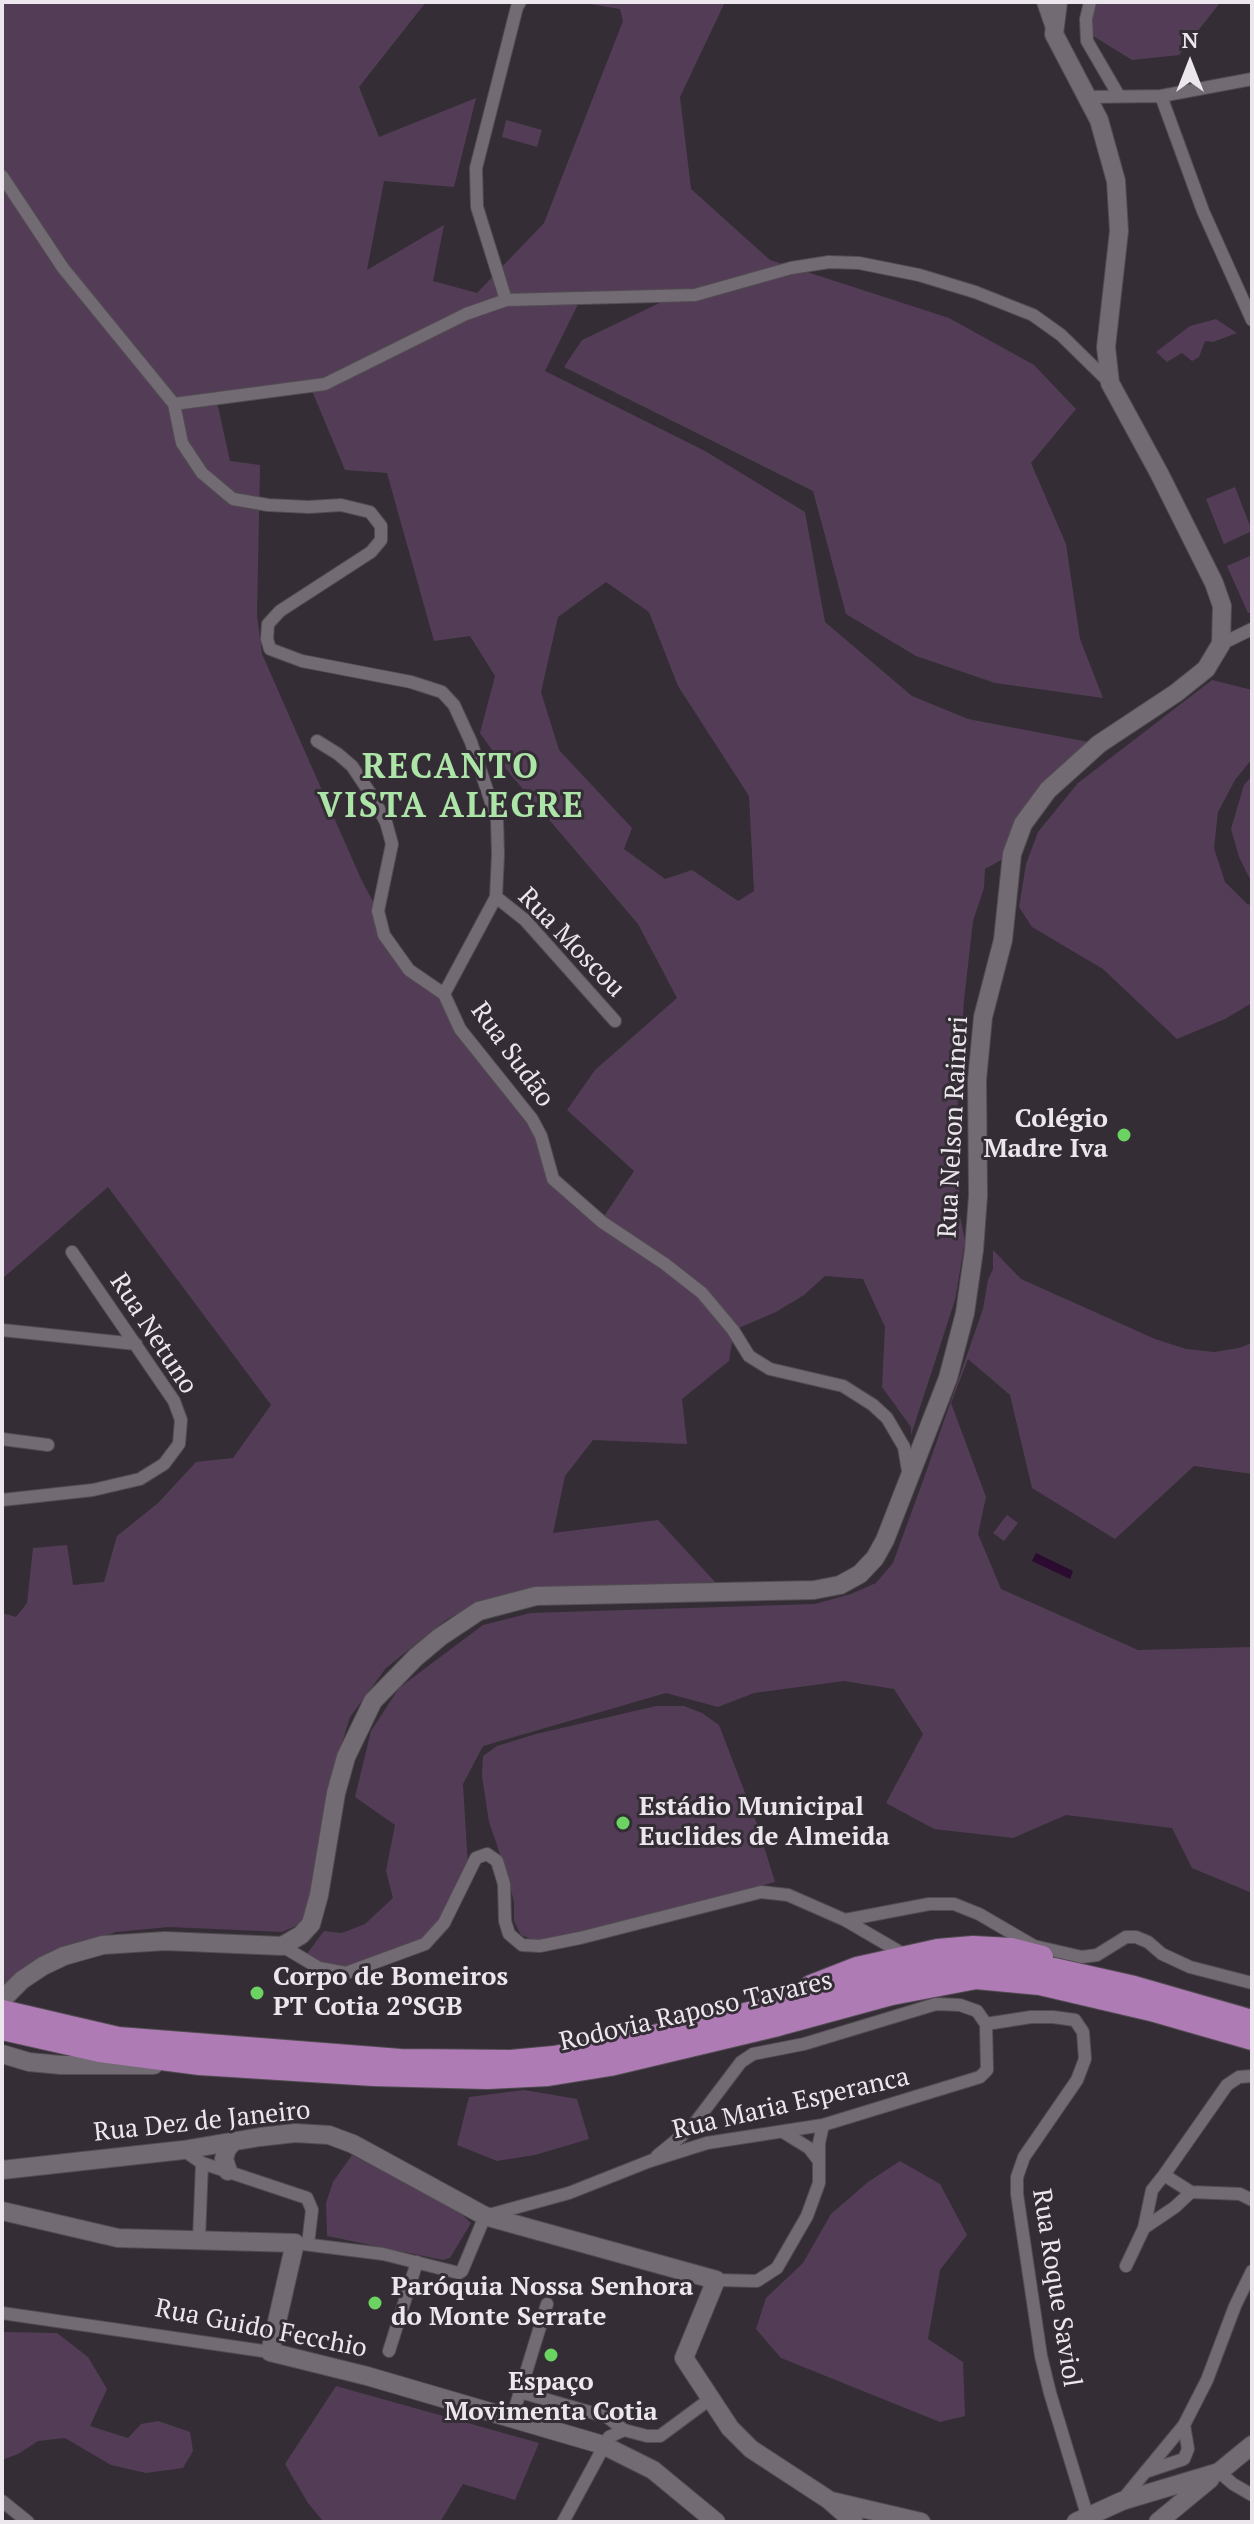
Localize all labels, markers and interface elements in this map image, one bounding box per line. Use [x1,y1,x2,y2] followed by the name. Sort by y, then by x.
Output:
[1150,24,1230,104] north arrow
[1182,25,1198,54] text: N
[317,748,585,828] district label: RECANTO VISTA ALEGRE
[511,882,631,1004] street label: Rua Moscou
[464,997,560,1113] street label: Rua Sudão
[933,1015,975,1239] street label: Rua Nelson Raineri
[983,1104,1108,1166] place label: Colégio Madre Iva
[1115,1126,1133,1144] marker: Colégio Madre Iva
[102,1268,204,1400] street label: Rua Netuno
[639,1792,890,1854] place label: Estádio Municipal Euclides de Almeida
[614,1814,632,1832] marker: Estádio Municipal Euclides de Almeida
[273,1962,508,2024] place label: Corpo de Bomeiros PT Cotia 2ºSGB
[557,1965,835,2059] street label: Rodovia Raposo Tavares
[248,1984,266,2002] marker: Corpo de Bomeiros PT Cotia 2ºSGB
[670,2062,912,2146] street label: Rua Maria Esperanca
[92,2095,312,2149] street label: Rua Dez de Janeiro
[1025,2187,1087,2389] street label: Rua Roque Saviol
[391,2272,693,2334] place label: Paróquia Nossa Senhora do Monte Serrate
[152,2293,370,2365] street label: Rua Guido Fecchio
[366,2294,384,2312] marker: Paróquia Nossa Senhora do Monte Serrate
[542,2346,560,2364] marker: Espaço Movimenta Cotia
[444,2367,658,2428] place label: Espaço Movimenta Cotia

